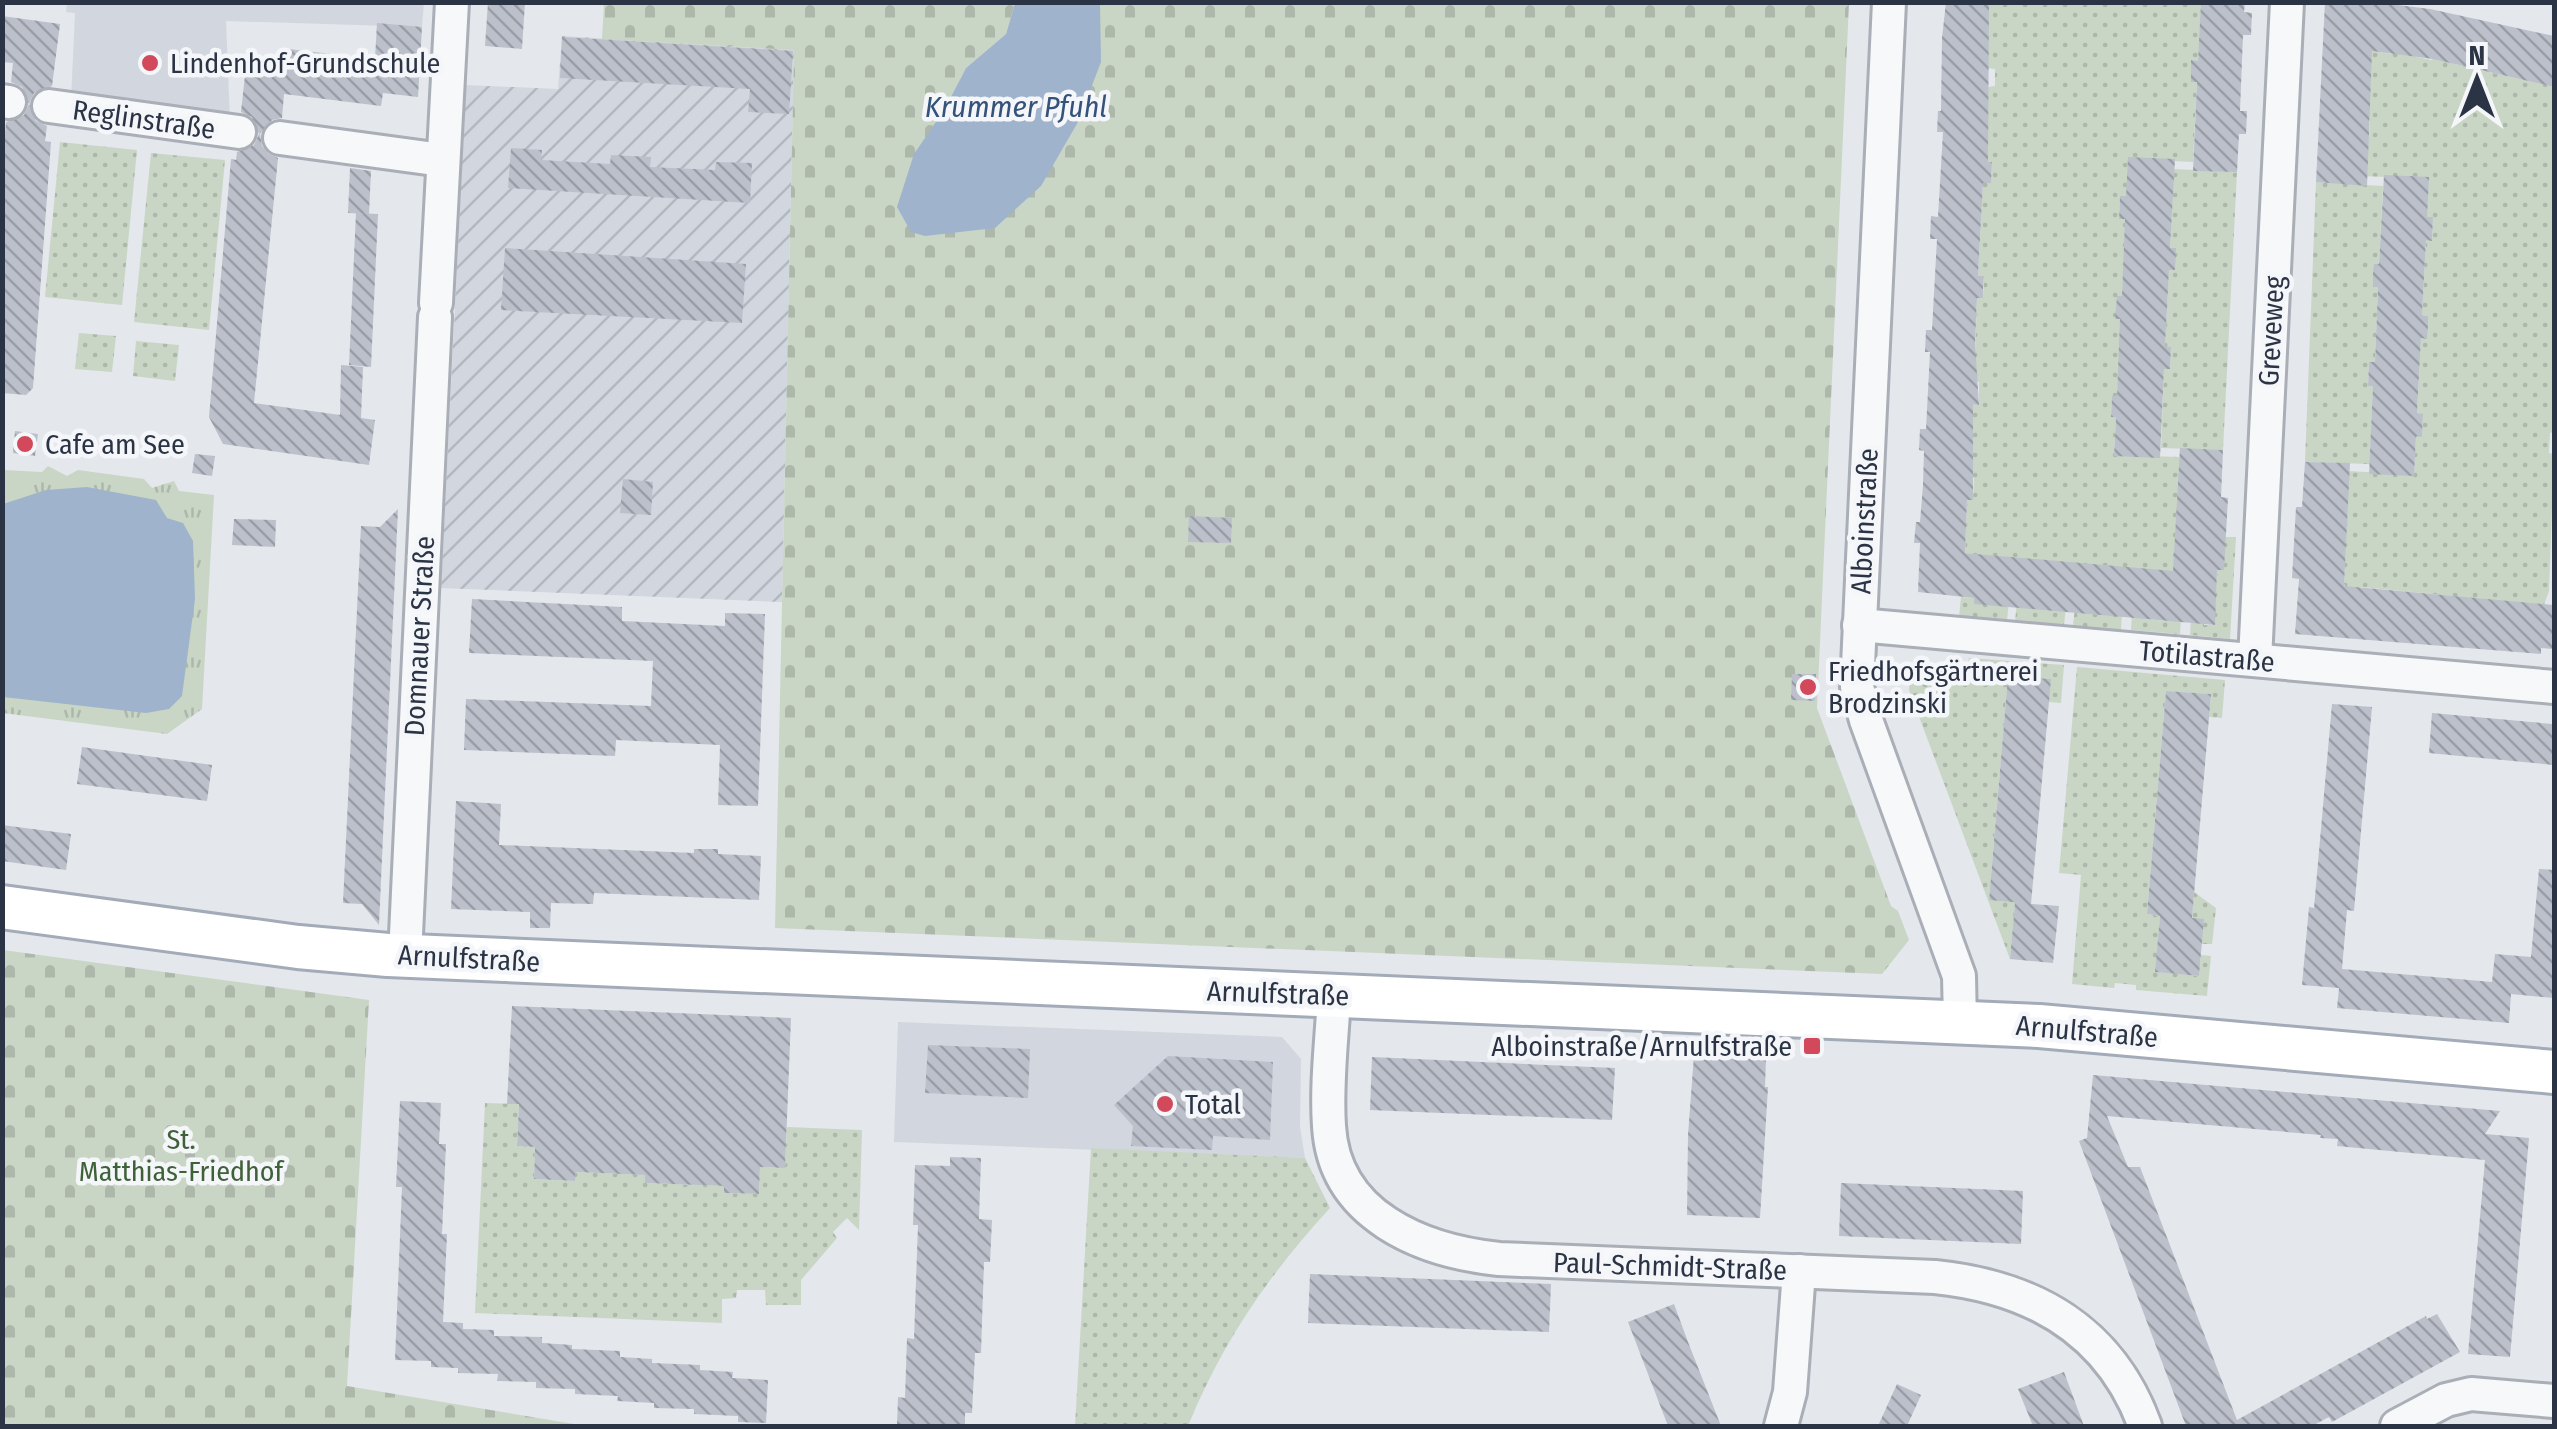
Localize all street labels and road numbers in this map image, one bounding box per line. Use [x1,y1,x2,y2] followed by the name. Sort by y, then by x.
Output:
[71,93,217,146] street label: Reglinstraße
[2252,274,2291,387] street label: Greveweg
[1844,447,1885,595] street label: Alboinstraße
[398,535,441,737] street label: Domnauer Straße
[2138,634,2276,679] street label: Totilastraße
[397,938,541,979] street label: Arnulfstraße
[1206,975,1350,1012] street label: Arnulfstraße
[2015,1009,2159,1054] street label: Arnulfstraße
[1553,1246,1787,1287] street label: Paul-Schmidt-Straße

